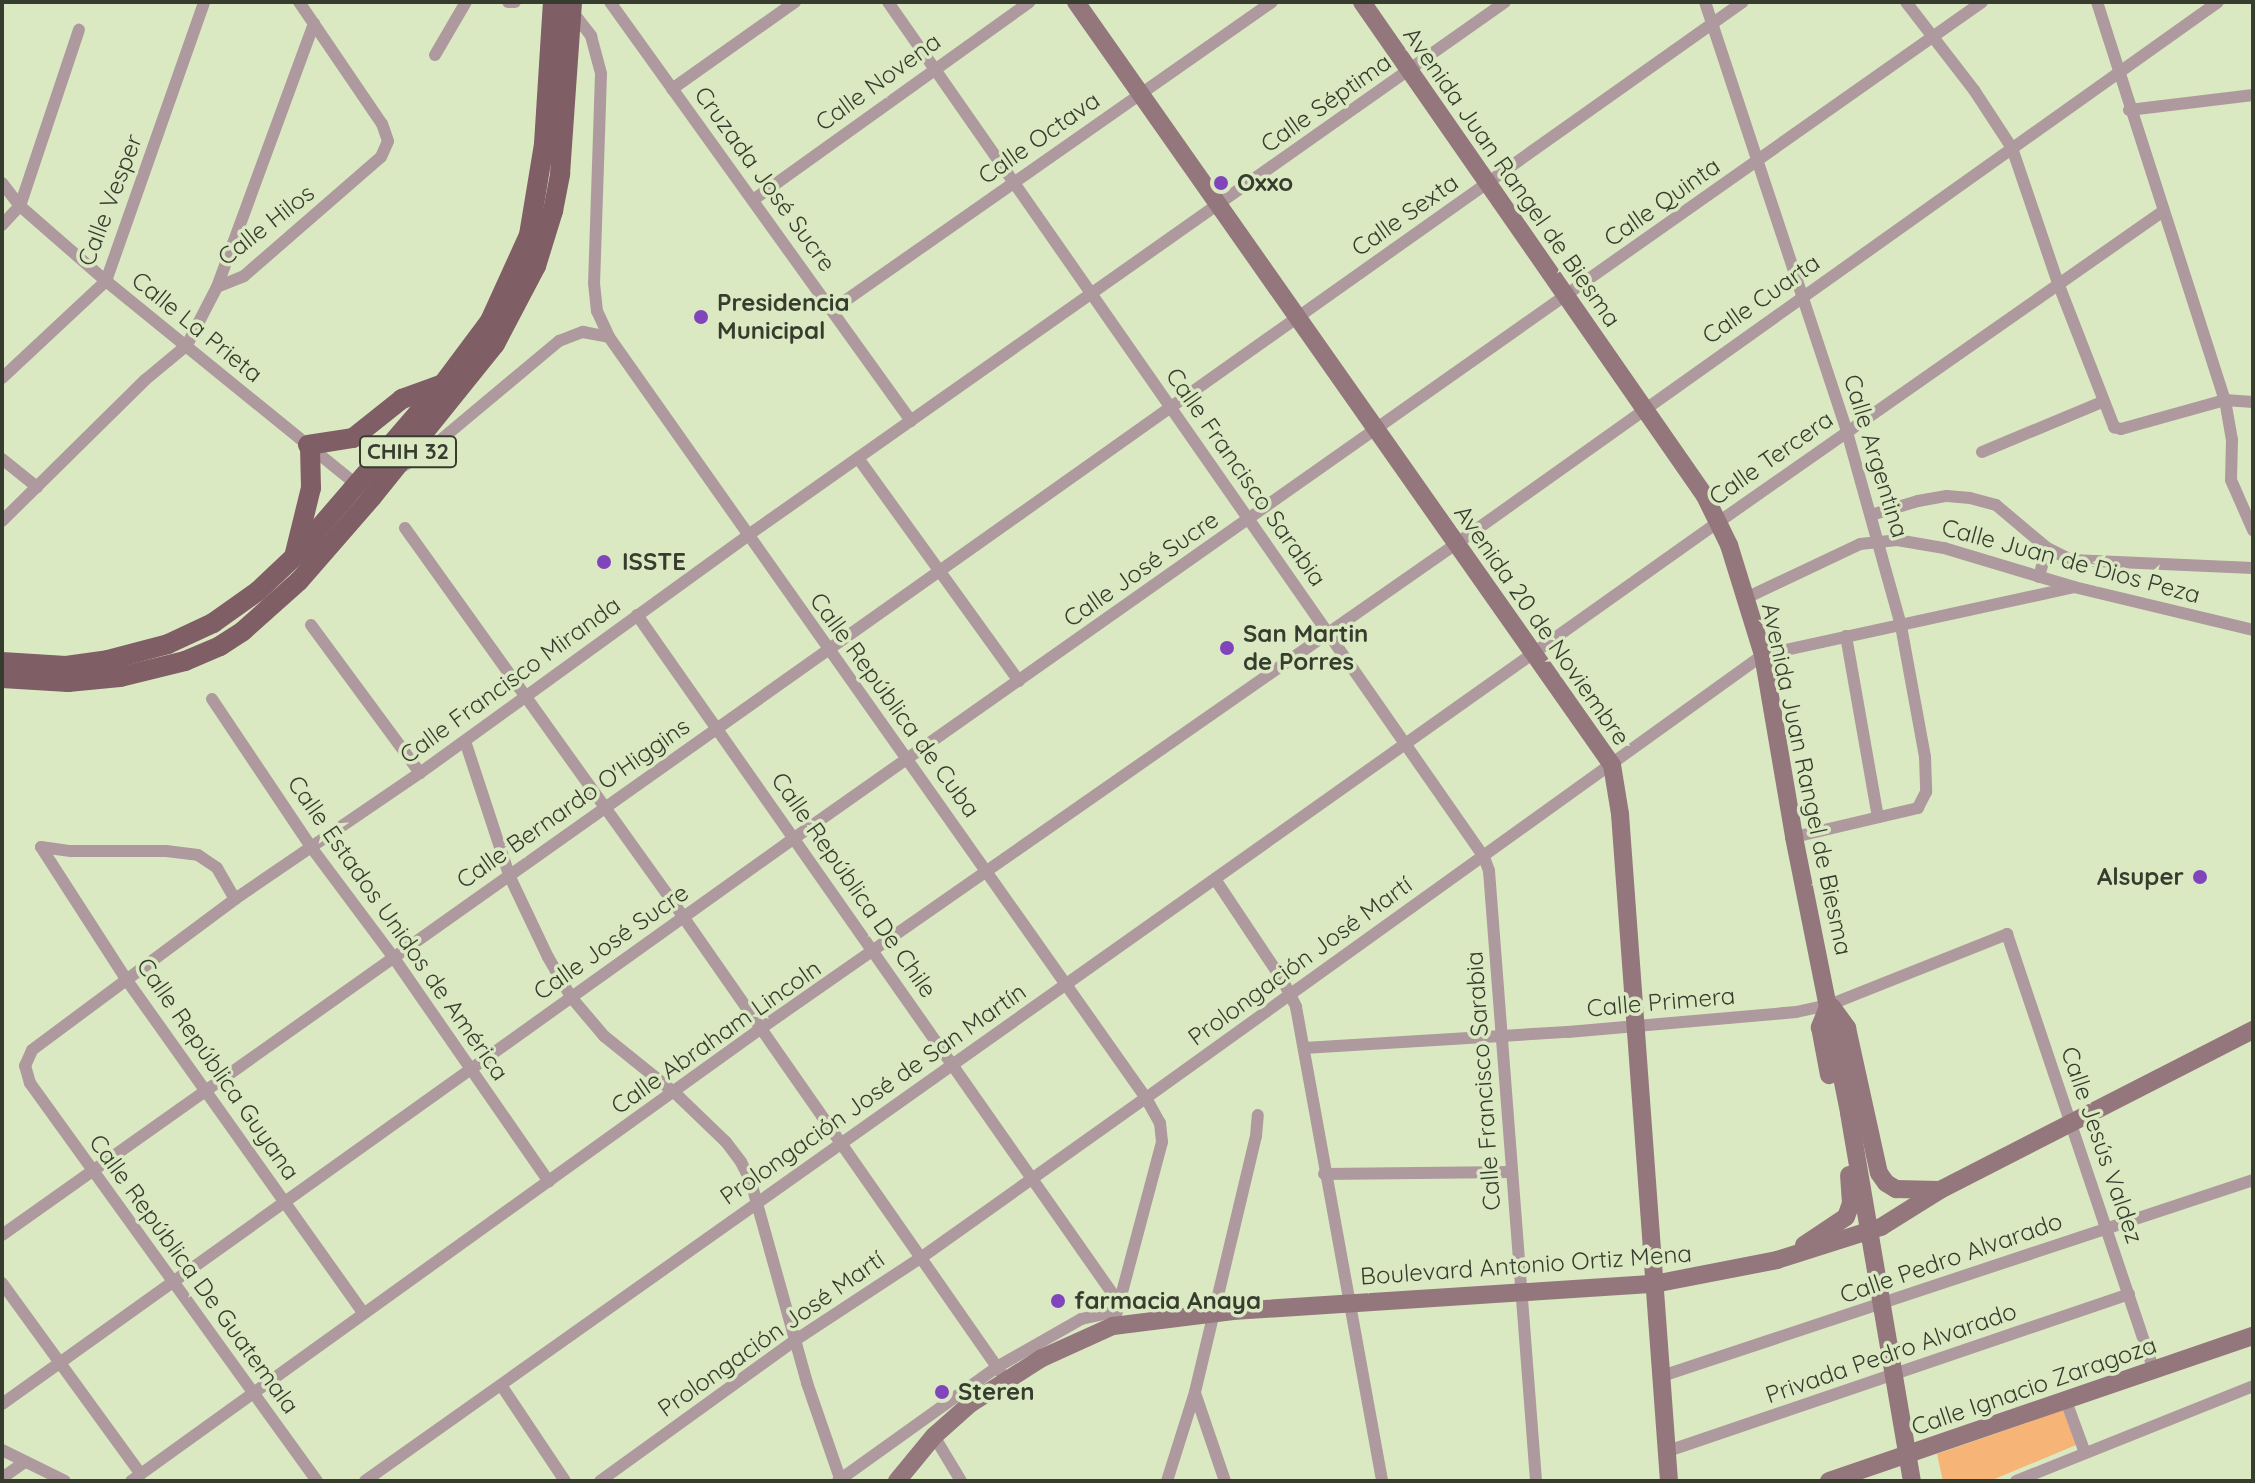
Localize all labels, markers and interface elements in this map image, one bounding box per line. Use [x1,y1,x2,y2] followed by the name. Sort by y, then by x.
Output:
[1397,22,1627,332] street label: Avenida Juan Rangel de Biesma
[810,27,946,137] street label: Calle Novena
[1255,47,1397,159] street label: Calle Séptima
[688,81,842,277] street label: Cruzada José Sucre
[973,86,1105,190] street label: Calle Octava
[72,130,148,270] street label: Calle Vesper
[1598,151,1726,253] street label: Calle Quinta
[1346,168,1464,262] street label: Calle Sexta
[1237,169,1293,197] place label: Oxxo
[1212,174,1230,192] marker: Oxxo
[212,178,320,272] street label: Calle Hilos
[1697,248,1825,350] street label: Calle Cuarta
[126,265,268,389] street label: Calle La Prieta
[717,289,850,345] place label: Presidencia Municipal
[692,308,710,326] marker: Presidencia Municipal
[1160,362,1332,592] street label: Calle Francisco Sarabia
[1838,371,1914,541] street label: Calle Argentina
[1704,405,1838,511] street label: Calle Tercera
[358,434,458,470] road number: CHIH 32
[1448,499,1636,751] street label: Avenida 20 de Noviembre
[1058,505,1224,633] street label: Calle José Sucre
[1939,513,2203,609] street label: Calle Juan de Dios Peza
[622,548,686,576] place label: ISSTE
[593,551,615,573] marker: ISSTE
[804,587,986,823] street label: Calle República de Cuba
[394,590,626,770] street label: Calle Francisco Miranda
[1756,600,1858,958] street label: Avenida Juan Rangel de Biesma
[1243,620,1368,676] place label: San Martin de Porres
[1218,639,1236,657] marker: San Martin de Porres
[451,712,695,894] street label: Calle Bernardo O'Higgins
[765,767,943,1003] street label: Calle República De Chile
[281,770,515,1086] street label: Calle Estados Unidos de América
[2097,863,2184,891] place label: Alsuper
[2191,868,2209,886] marker: Alsuper
[1183,870,1417,1052] street label: Prolongación José Martí
[528,878,694,1006] street label: Calle José Sucre
[1460,950,1506,1212] street label: Calle Francisco Sarabia
[130,952,306,1186] street label: Calle República Guyana
[606,954,826,1120] street label: Calle Abraham Lincoln
[715,977,1031,1211] street label: Prolongación José de San Martín
[1586,981,1736,1023] street label: Calle Primera
[2055,1043,2149,1247] street label: Calle Jesús Valdez
[83,1129,305,1419] street label: Calle República De Guatemala
[1836,1206,2066,1310] street label: Calle Pedro Alvarado
[1359,1239,1693,1291] street label: Boulevard Antonio Ortiz Mena
[652,1245,890,1423] street label: Prolongación José Martí
[1074,1287,1261,1315] place label: farmacia Anaya
[1049,1292,1067,1310] marker: farmacia Anaya
[1762,1296,2020,1410] street label: Privada Pedro Alvarado
[1908,1330,2160,1442] street label: Calle Ignacio Zaragoza
[958,1378,1035,1406] place label: Steren
[933,1383,951,1401] marker: Steren

